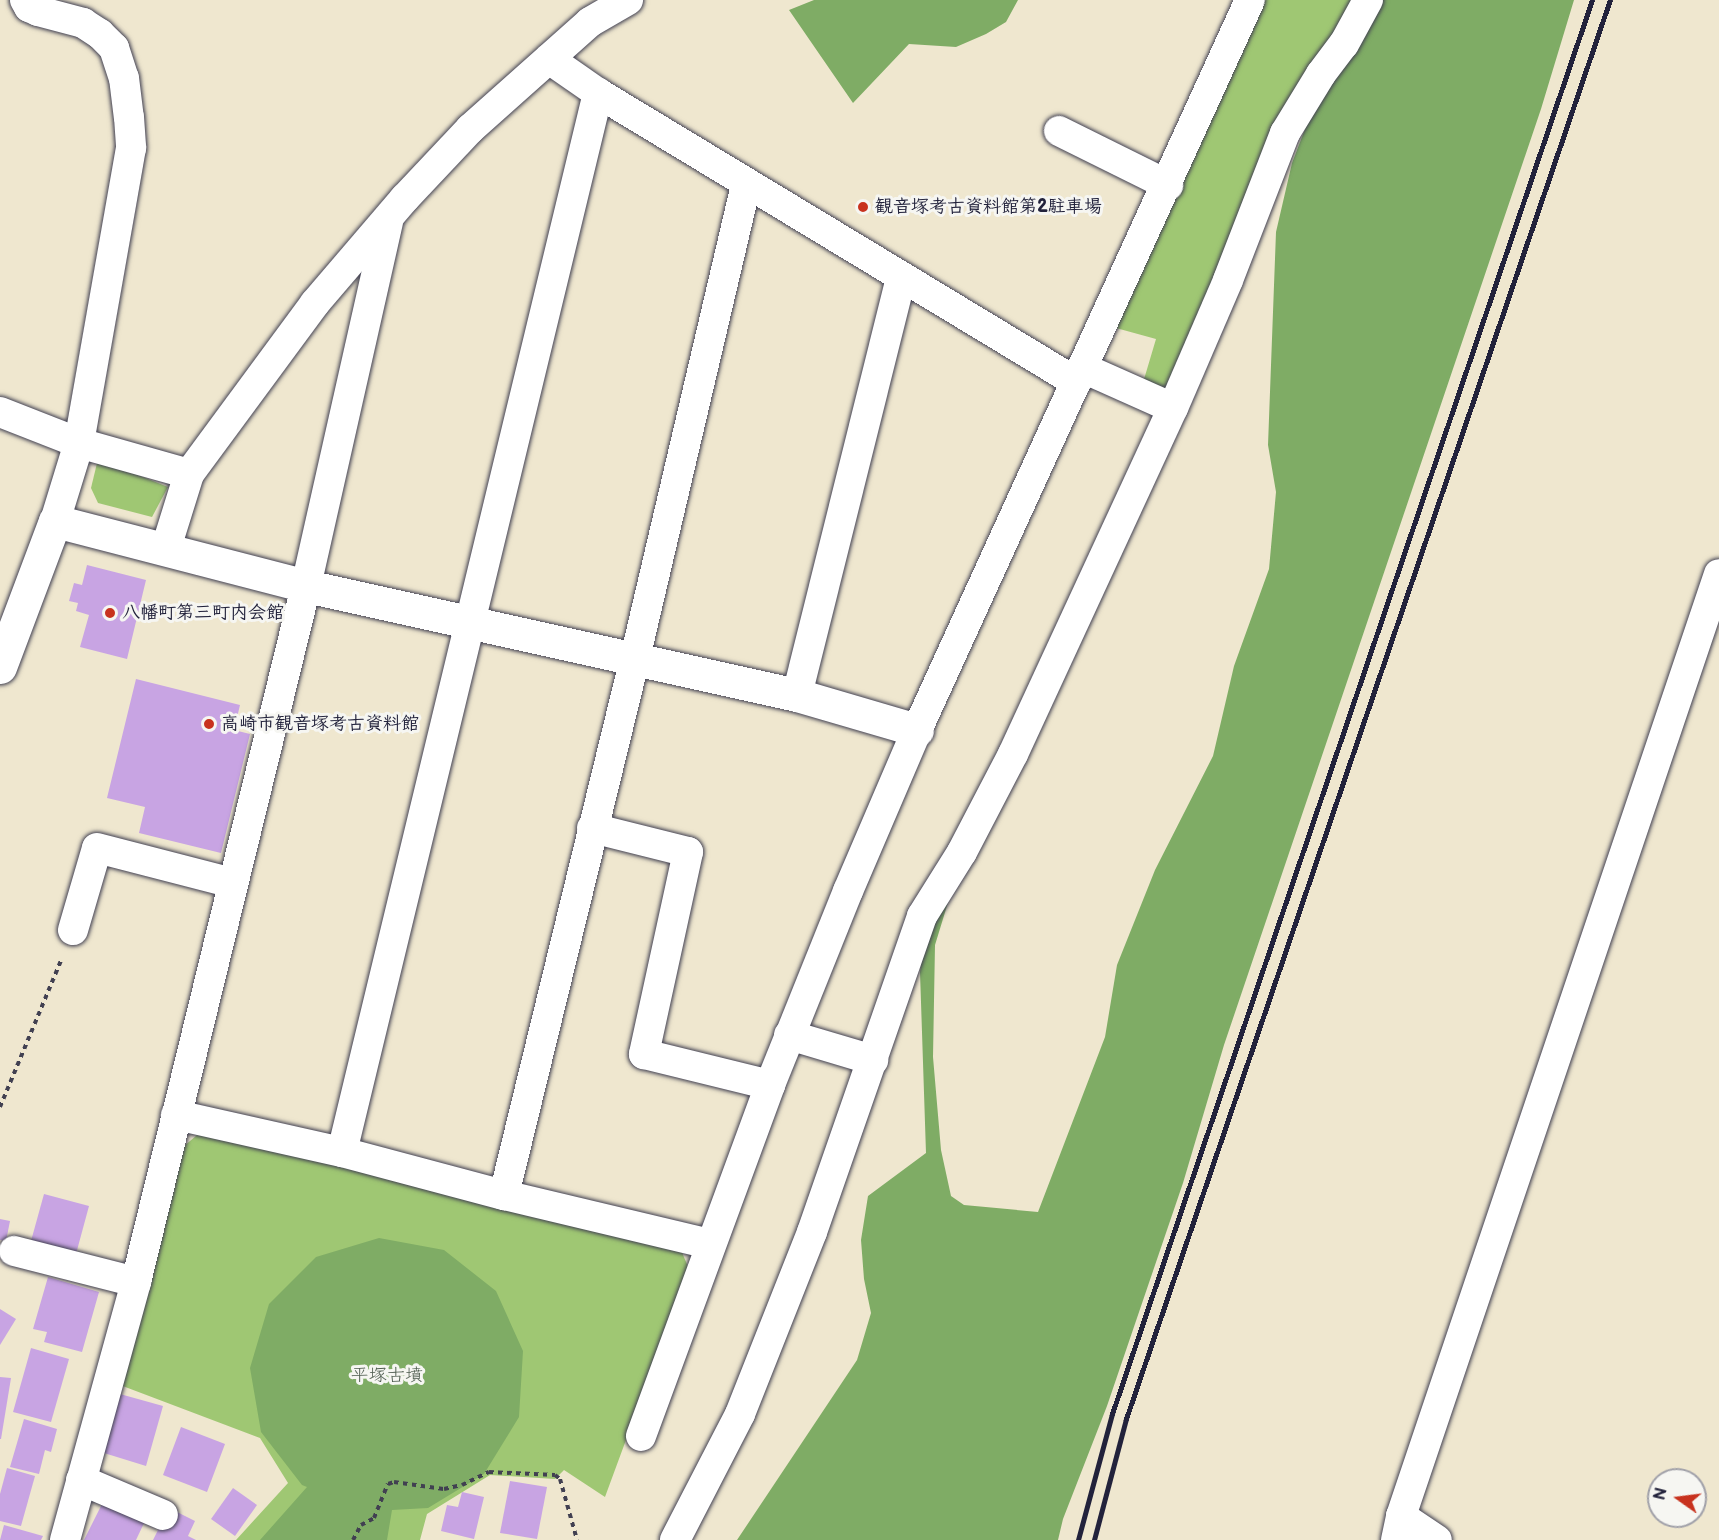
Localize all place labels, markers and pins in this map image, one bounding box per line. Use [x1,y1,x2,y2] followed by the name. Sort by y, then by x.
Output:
[875,196,1102,218] place label: 観音塚考古資料館第2駐車場
[856,200,870,214] marker: 観音塚考古資料館第2駐車場
[122,602,284,624] place label: 八幡町第三町内会館
[103,606,117,620] marker: 八幡町第三町内会館
[221,713,419,735] place label: 高崎市観音塚考古資料館
[202,717,216,731] marker: 高崎市観音塚考古資料館

